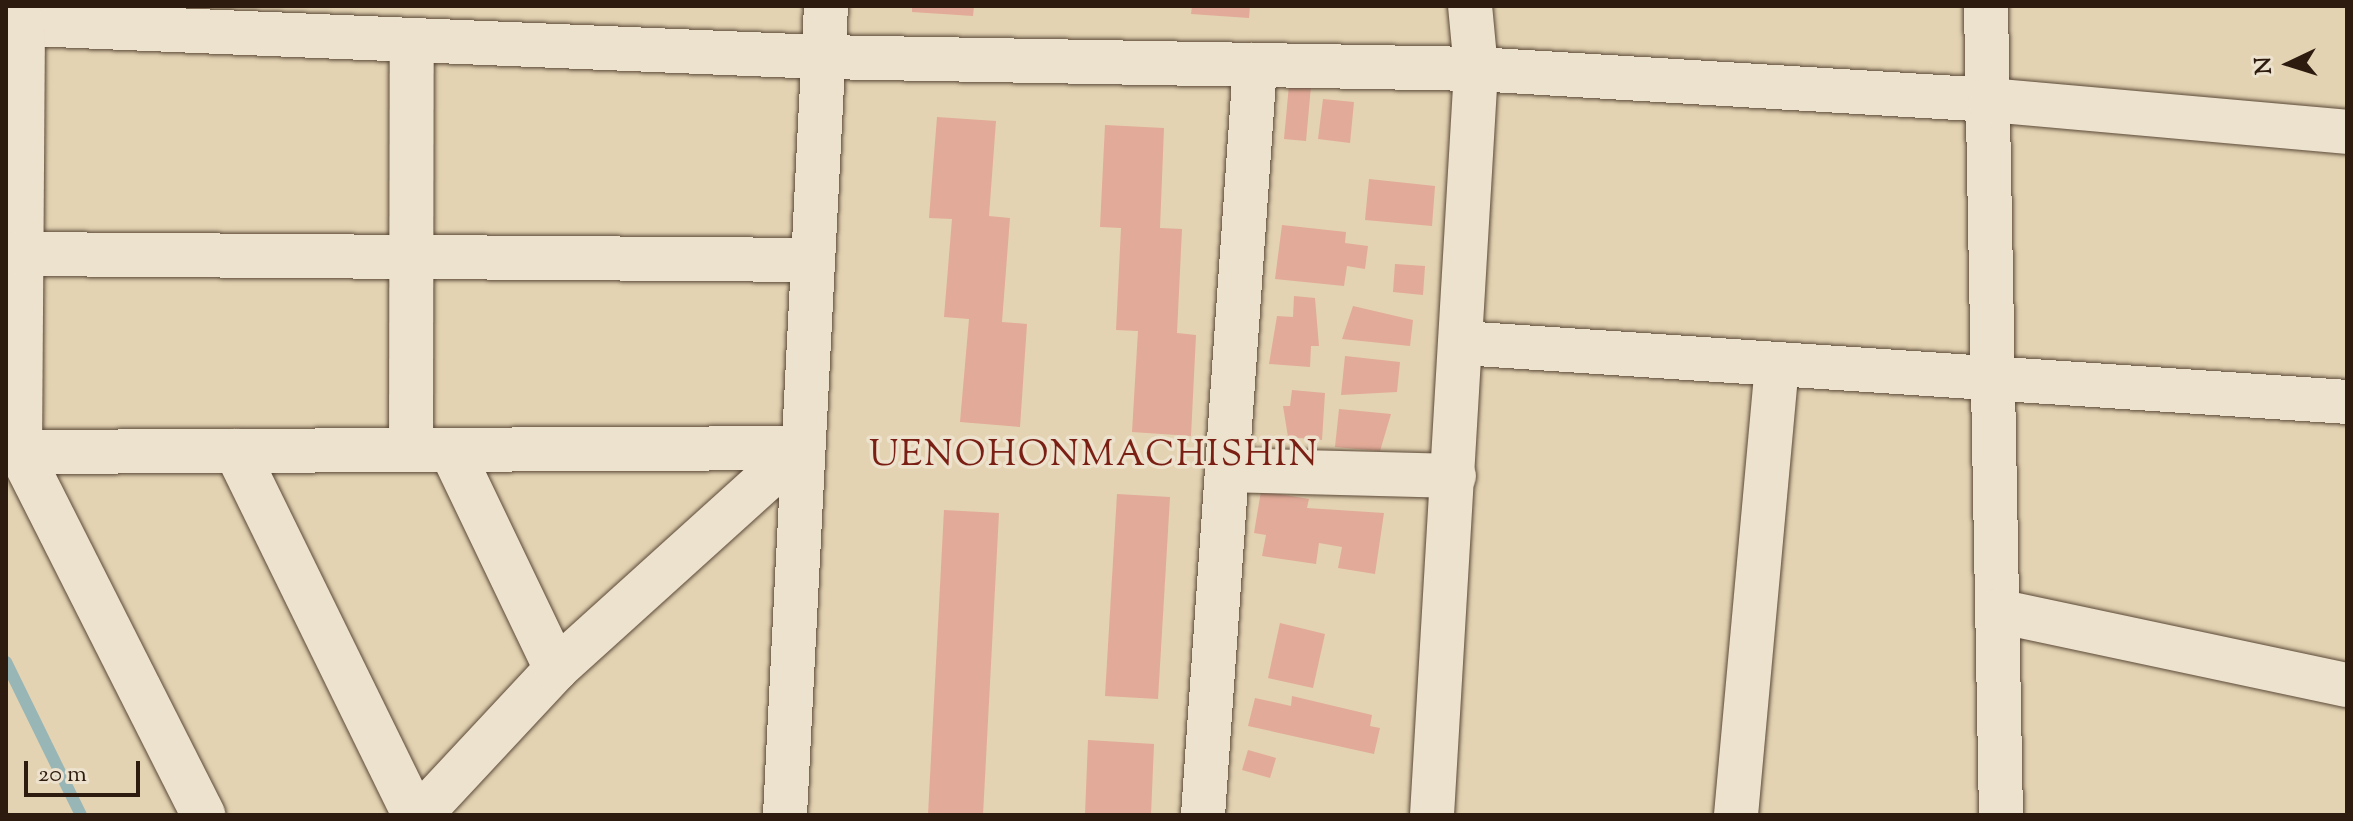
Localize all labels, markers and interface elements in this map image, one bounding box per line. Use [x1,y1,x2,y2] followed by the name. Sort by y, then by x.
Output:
[2249,24,2329,104] north arrow
[2248,56,2282,76] text: N
[869,435,1319,479] district label: UENOHONMACHISHIN
[28,745,144,795] scale bar
[38,758,87,792] text: 20 m

